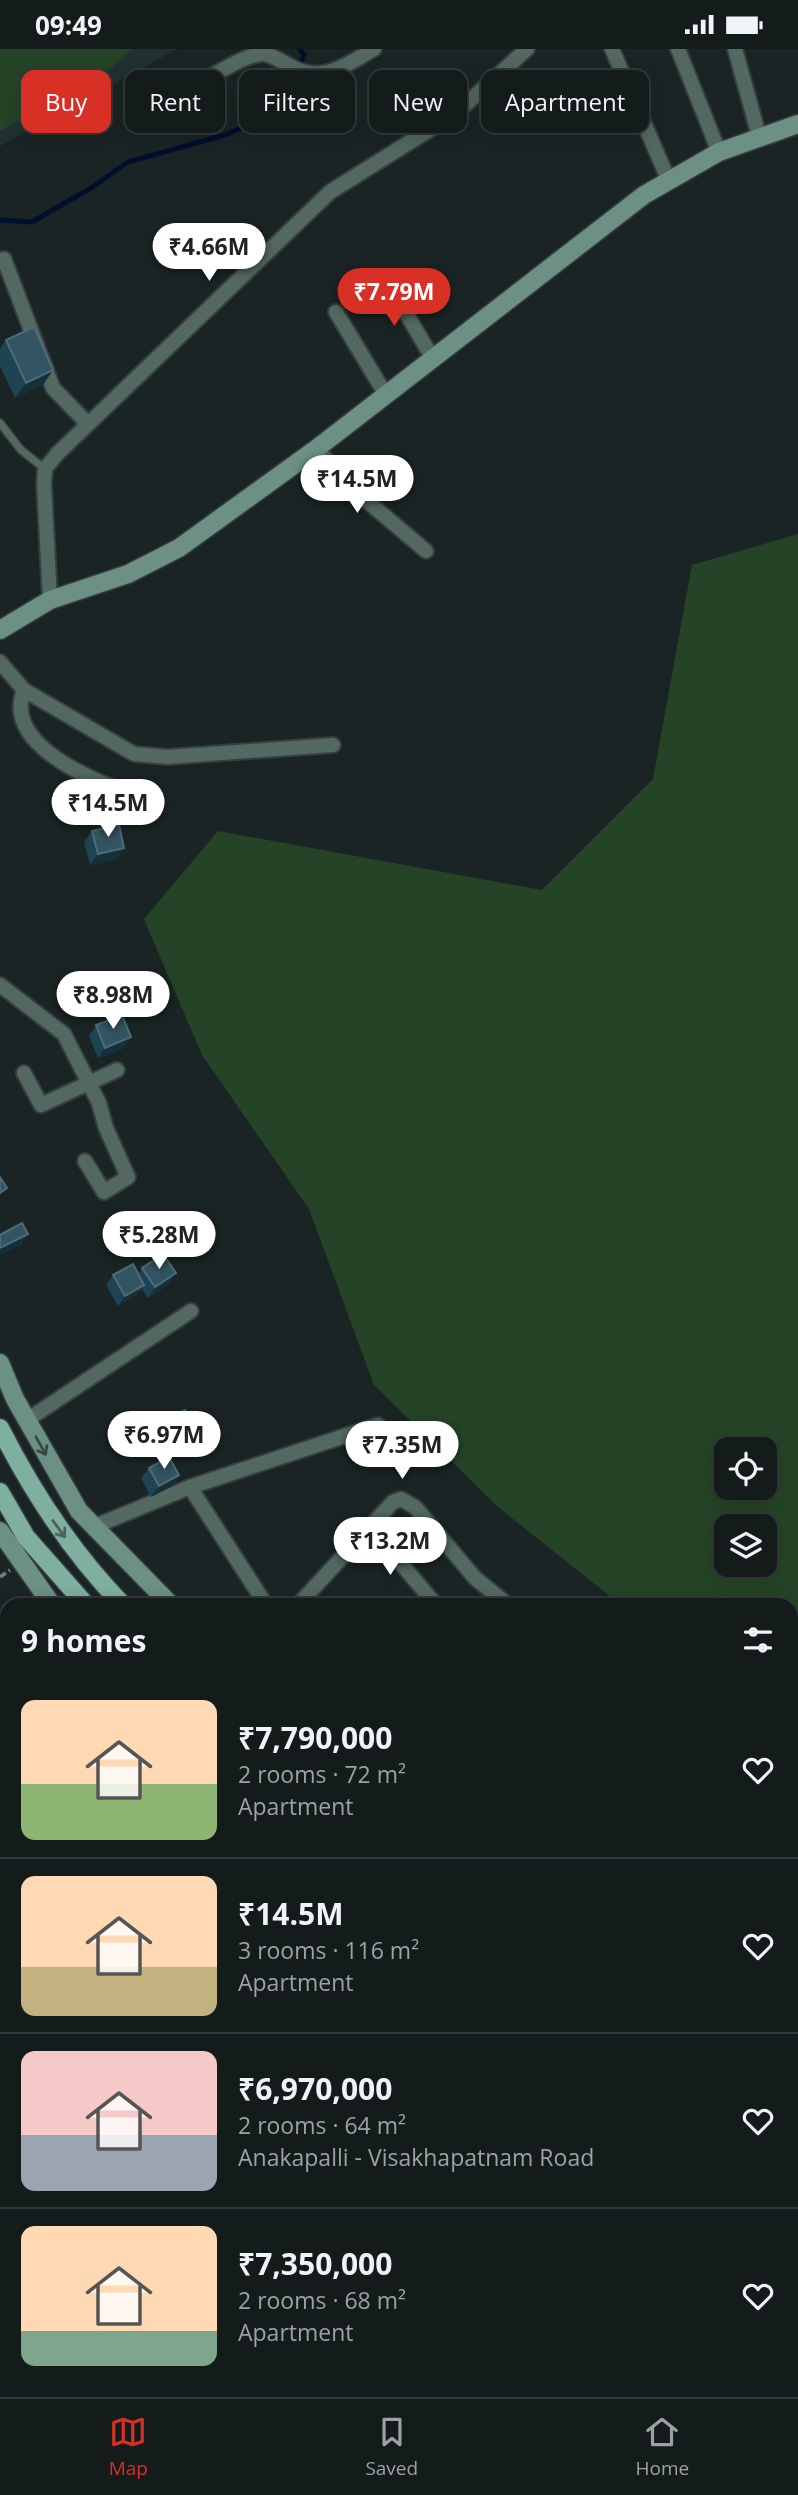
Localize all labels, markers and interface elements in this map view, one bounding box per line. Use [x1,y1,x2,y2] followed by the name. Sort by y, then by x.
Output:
[35,7,102,43] text: 09:49
[21,70,111,133] chip: Buy
[125,70,225,133] chip: Rent
[239,70,355,133] chip: Filters
[369,70,467,133] chip: New
[481,70,649,133] chip: Apartment
[152,223,266,283] pin: ₹4.66M
[169,230,249,262] text: ₹4.66M
[337,268,451,328] pin: ₹7.79M
[354,275,434,307] text: ₹7.79M
[300,455,414,515] pin: ₹14.5M
[317,462,397,494] text: ₹14.5M
[51,779,165,839] pin: ₹14.5M
[68,786,148,818] text: ₹14.5M
[56,971,170,1031] pin: ₹8.98M
[73,978,153,1010] text: ₹8.98M
[102,1211,216,1271] pin: ₹5.28M
[119,1218,199,1250] text: ₹5.28M
[107,1411,221,1471] pin: ₹6.97M
[124,1418,204,1450] text: ₹6.97M
[345,1421,459,1481] pin: ₹7.35M
[362,1428,442,1460] text: ₹7.35M
[34,1436,48,1456] one-way arrow
[714,1437,777,1577] map controls
[714,1437,777,1500] button: locate
[714,1514,777,1577] button: layers
[333,1517,447,1577] pin: ₹13.2M
[52,1519,66,1538] one-way arrow
[350,1524,430,1556] text: ₹13.2M
[21,1620,146,1661] text: 9 homes
[739,1621,777,1659] icon: filters
[238,1717,392,1758] text: ₹7,790,000
[77,1728,161,1812] icon: home
[739,1751,777,1789] icon: heart
[238,1758,406,1790] text: 2 rooms · 72 m²
[238,1790,354,1822] text: Apartment
[238,1893,343,1934] text: ₹14.5M
[77,1904,161,1988] icon: home
[739,1927,777,1965] icon: heart
[238,1934,419,1966] text: 3 rooms · 116 m²
[238,1966,354,1998] text: Apartment
[238,2068,392,2109] text: ₹6,970,000
[77,2079,161,2163] icon: home
[739,2102,777,2140] icon: heart
[238,2109,406,2141] text: 2 rooms · 64 m²
[238,2141,594,2173] text: Anakapalli - Visakhapatnam Road
[238,2243,392,2284] text: ₹7,350,000
[77,2254,161,2338] icon: home
[739,2277,777,2315] icon: heart
[238,2284,406,2316] text: 2 rooms · 68 m²
[238,2316,354,2348] text: Apartment
[109,2413,148,2481] tab: Map
[365,2413,418,2481] tab: Saved
[636,2413,689,2481] tab: Home

